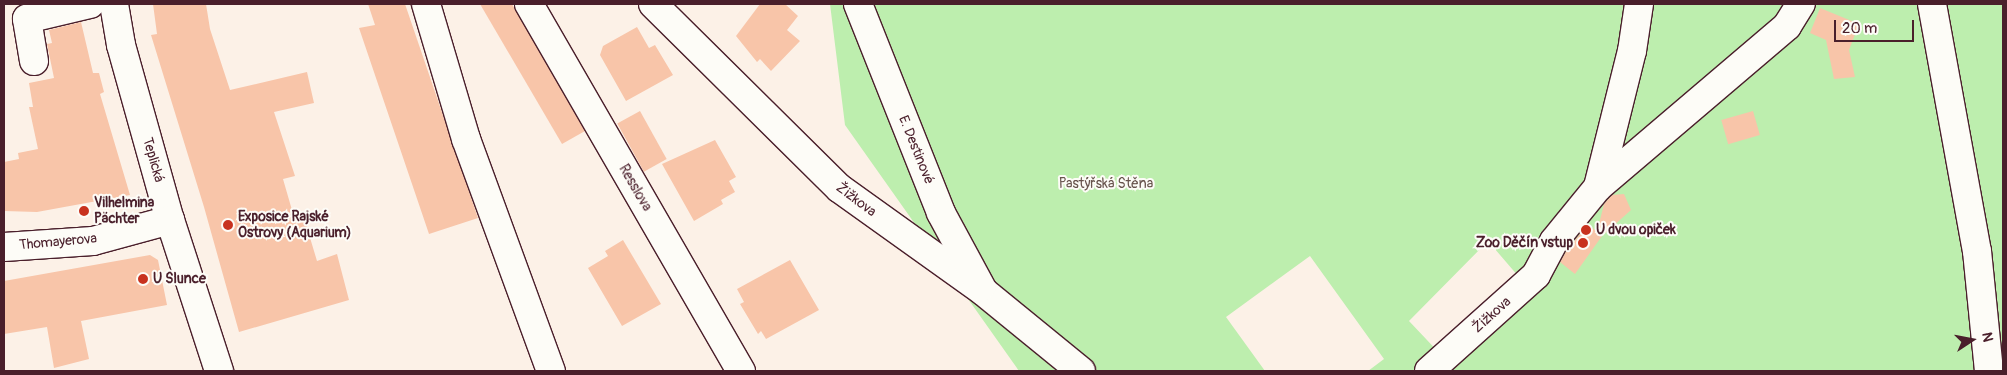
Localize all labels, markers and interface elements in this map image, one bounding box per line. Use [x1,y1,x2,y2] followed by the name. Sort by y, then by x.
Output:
[1837,10,1917,42] scale bar
[1842,19,1877,38] text: 20 m
[895,113,937,187] street label: E. Destinové
[139,136,167,184] street label: Teplická
[615,162,655,214] street label: Resslova
[1059,176,1153,192] park label: Pastýřská Stěna
[833,179,879,221] street label: Žižkova
[94,195,154,228] place label: Vilhelmina Pächter
[78,205,90,217] marker: Vilhelmina Pächter
[238,209,351,242] place label: Exposice Rajské Ostrovy (Aquarium)
[222,219,234,231] marker: Exposice Rajské Ostrovy (Aquarium)
[1596,222,1676,238] place label: U dvou opiček
[1580,224,1592,236] marker: U dvou opiček
[18,230,98,254] street label: Thomayerova
[1476,235,1573,251] place label: Zoo Děčín vstup
[1577,237,1589,249] marker: Zoo Děčín vstup
[153,271,206,287] place label: U Slunce
[137,273,149,285] marker: U Slunce
[1469,293,1515,337] street label: Žižkova
[1947,315,1997,365] north arrow
[1978,331,1996,343] text: N

